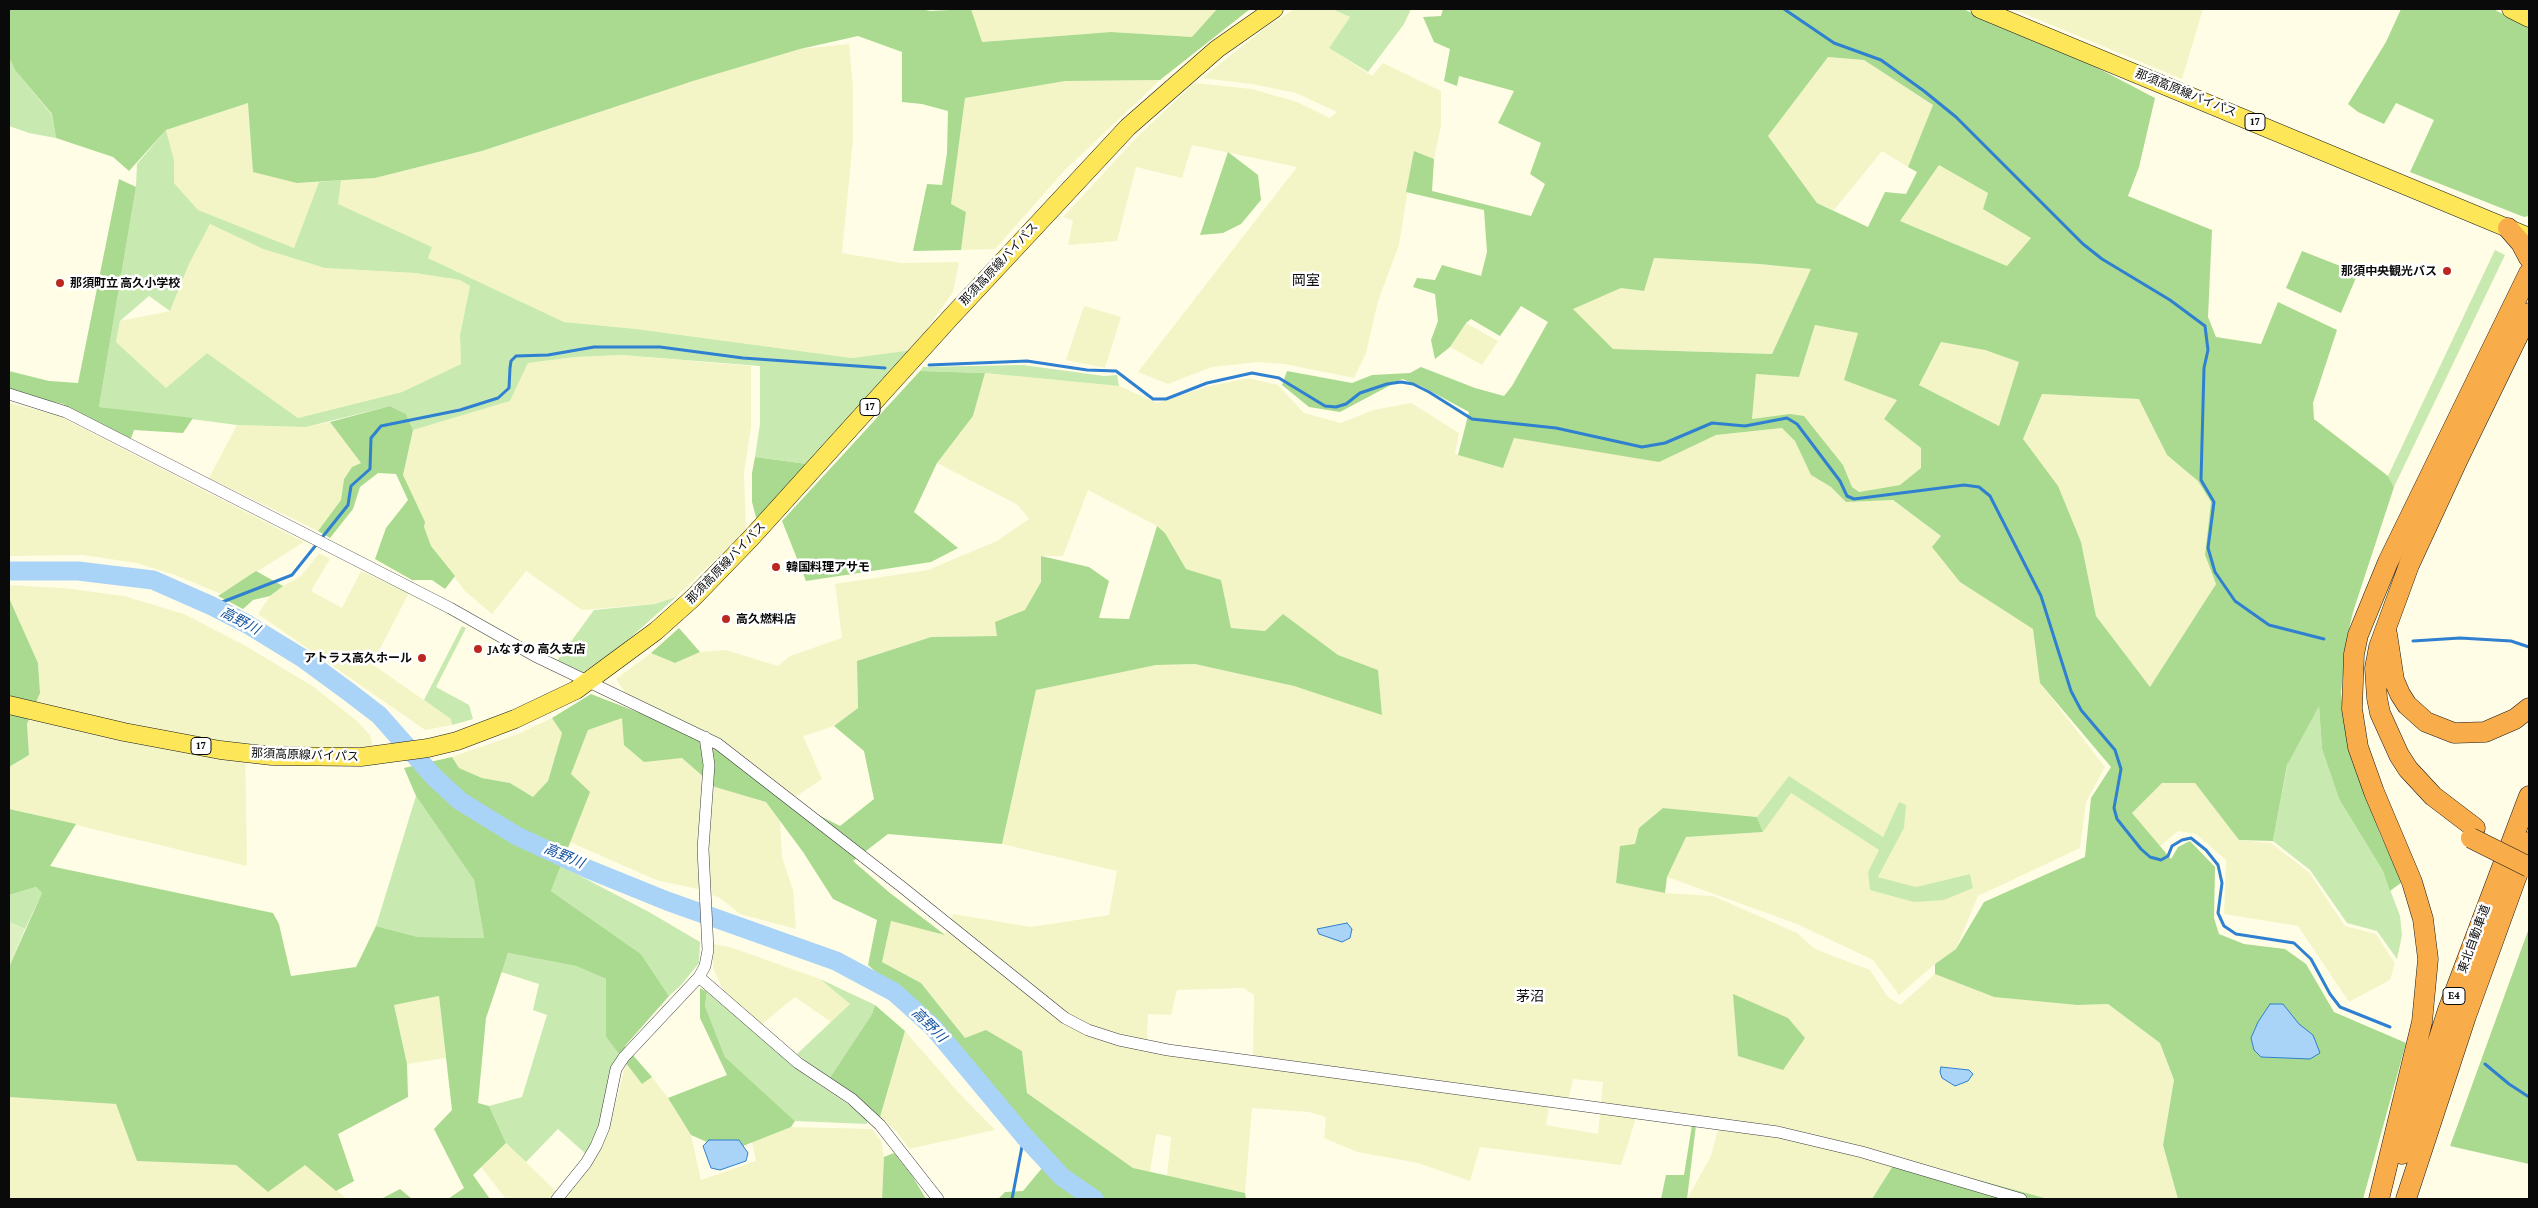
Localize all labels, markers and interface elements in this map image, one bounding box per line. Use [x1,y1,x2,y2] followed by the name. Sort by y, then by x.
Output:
[2133,66,2239,120] street label: 那須高原線バイパス
[2245,114,2265,130] road number: 17
[957,220,1041,308] street label: 那須高原線バイパス
[2341,264,2437,278] place label: 那須中央観光バス
[2441,265,2453,277] marker: 那須中央観光バス
[1292,273,1320,289] district label: 岡室
[70,276,180,290] place label: 那須町立 高久小学校
[54,277,66,289] marker: 那須町立 高久小学校
[860,398,880,416] road number: 17
[683,519,769,607] street label: 那須高原線バイパス
[786,560,870,574] place label: 韓国料理アサモ
[770,561,782,573] marker: 韓国料理アサモ
[218,604,262,638] water label: 高野川
[736,612,796,626] place label: 高久燃料店
[720,613,732,625] marker: 高久燃料店
[488,642,585,656] place label: JAなすの 高久支店
[472,643,484,655] marker: JAなすの 高久支店
[304,651,412,665] place label: アトラス高久ホール
[416,652,428,664] marker: アトラス高久ホール
[191,738,211,754] road number: 17
[251,746,359,764] street label: 那須高原線バイパス
[541,840,587,872] water label: 高野川
[2455,903,2493,975] street label: 東北自動車道
[2443,988,2465,1004] road number: E4
[1516,989,1544,1005] district label: 茅沼
[908,1004,950,1046] water label: 高野川

